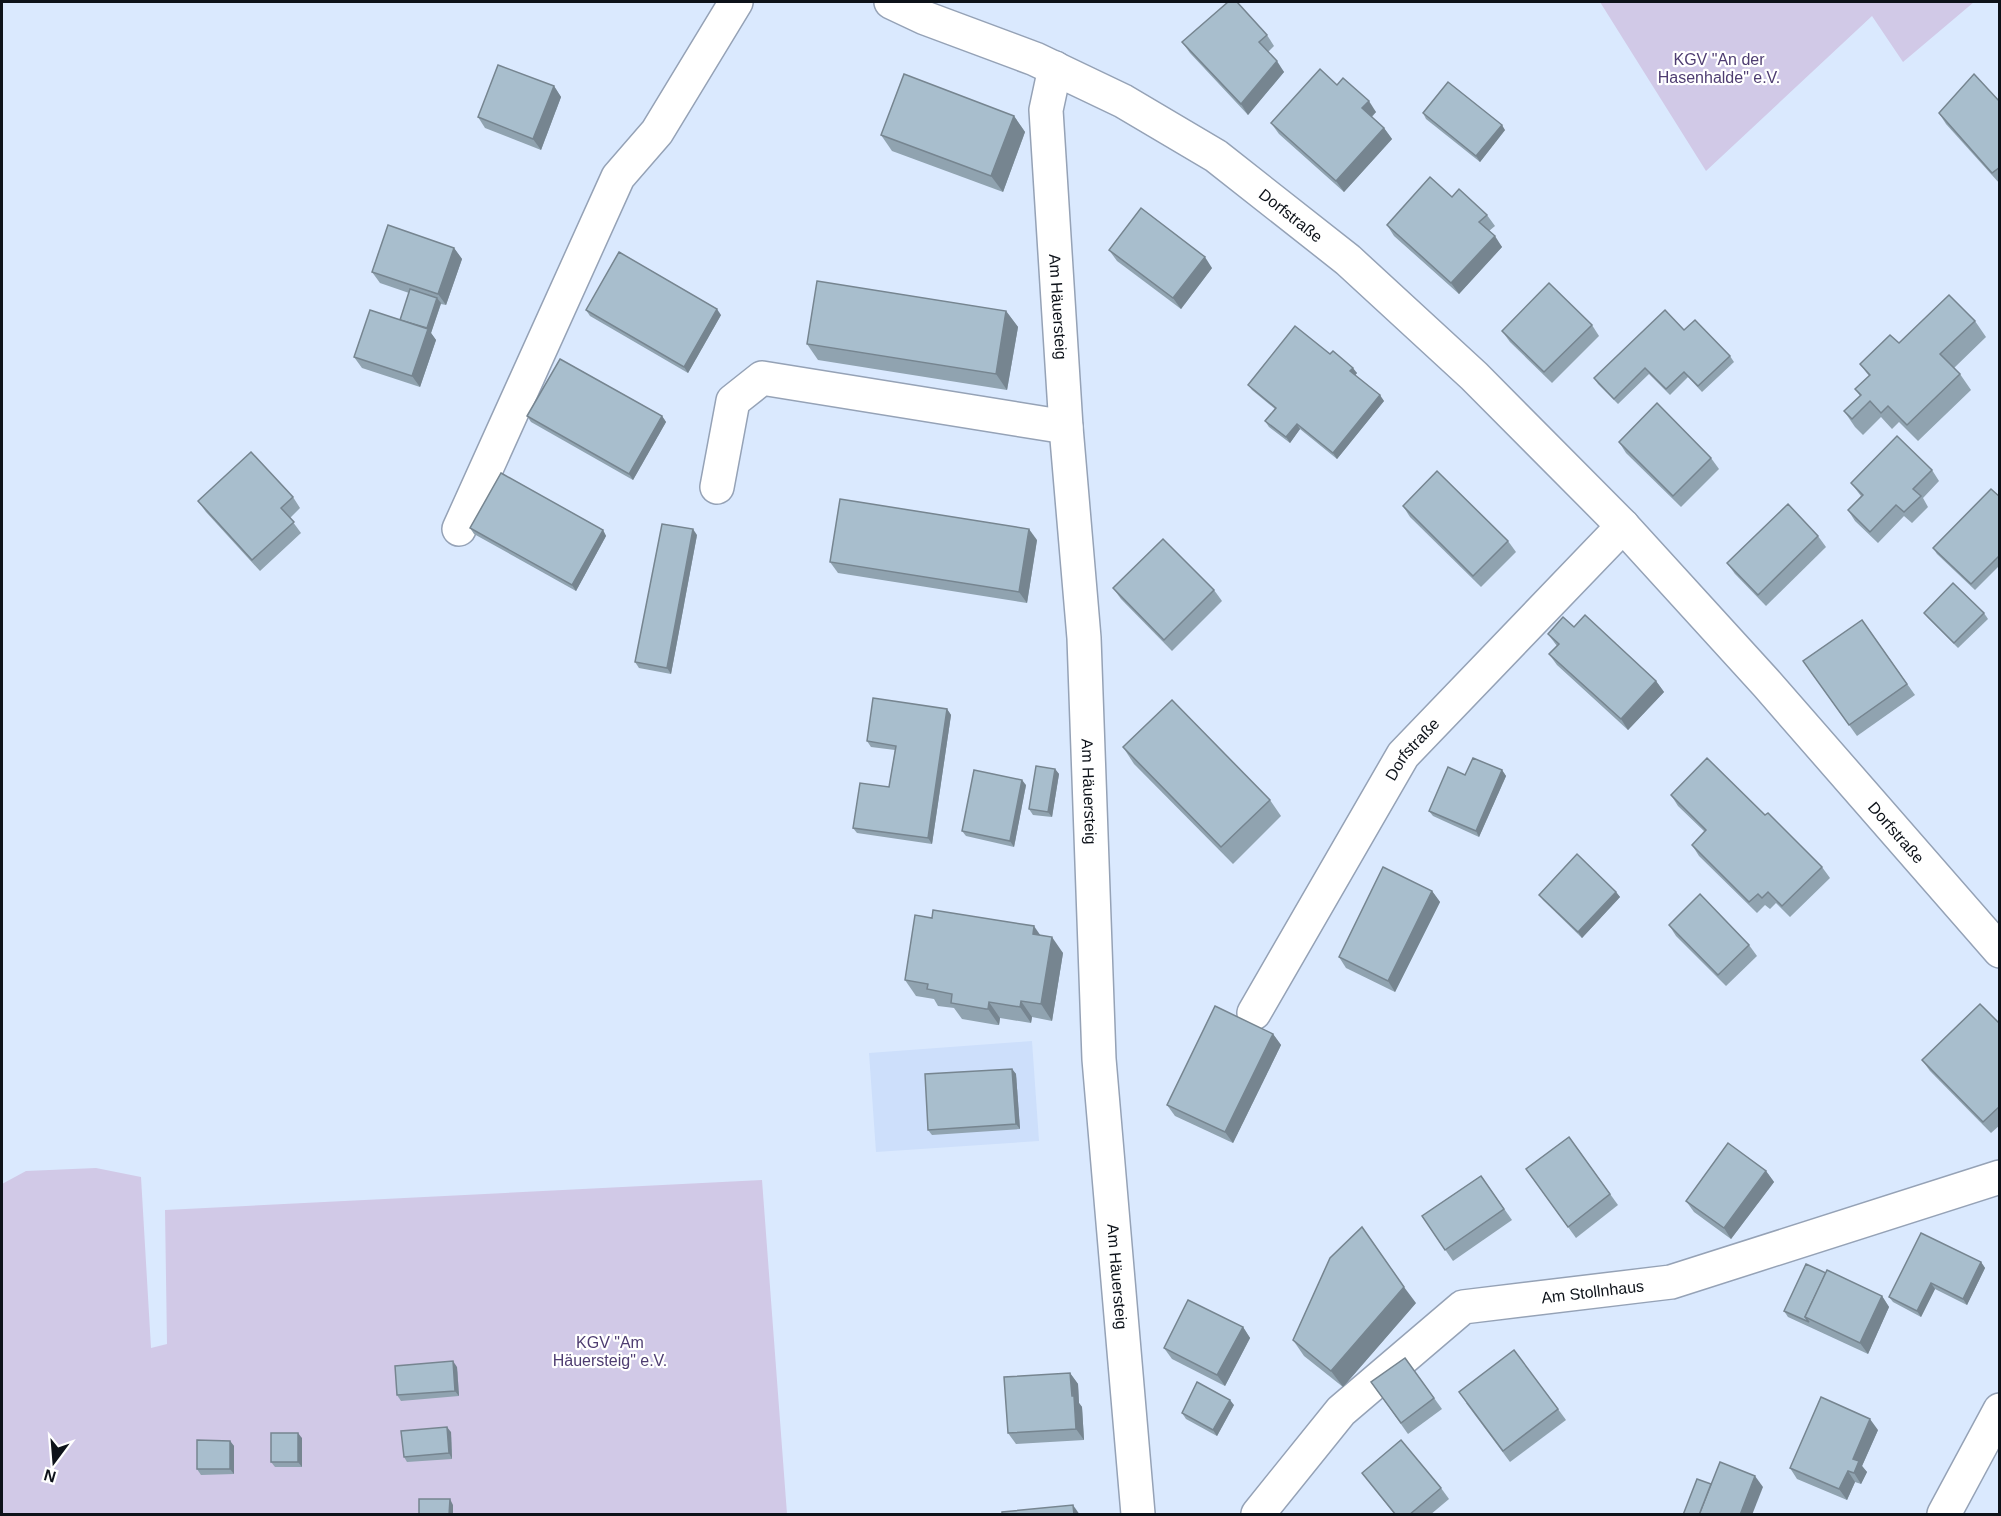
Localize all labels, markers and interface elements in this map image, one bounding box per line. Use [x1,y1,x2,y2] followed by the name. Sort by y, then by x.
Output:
[1658,51,1780,86] park label: KGV "An der Hasenhalde" e.V.
[1256,185,1326,245] street label: Dorfstraße
[1047,253,1070,360] street label: Am Häuersteig
[1382,715,1442,783] street label: Dorfstraße
[1079,738,1100,845] street label: Am Häuersteig
[1865,798,1928,867] street label: Dorfstraße
[1105,1223,1131,1330] street label: Am Häuersteig
[1540,1277,1645,1306] street label: Am Stollnhaus
[553,1334,667,1369] park label: KGV "Am Häuersteig" e.V.
[24,1432,84,1492] north arrow
[42,1466,58,1486] text: N

